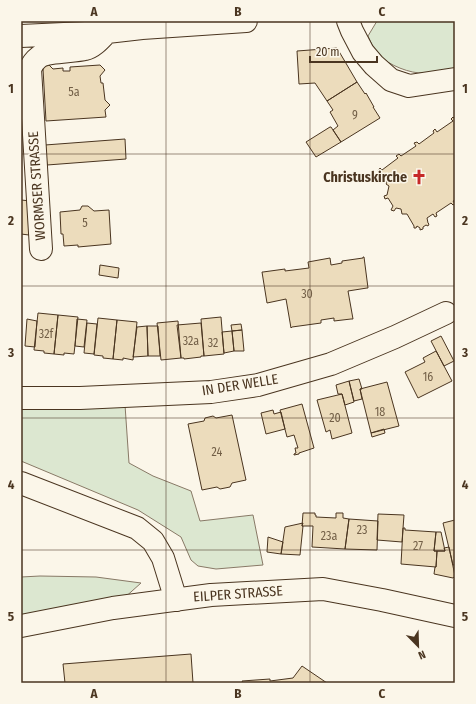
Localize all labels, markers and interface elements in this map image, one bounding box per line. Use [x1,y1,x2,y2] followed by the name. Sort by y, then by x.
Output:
[89,4,98,19] text: A
[234,4,242,19] text: B
[379,4,386,19] text: C
[310,38,377,64] scale bar
[316,45,340,59] text: 20 m
[8,81,14,96] text: 1
[462,81,468,96] text: 1
[68,85,80,99] house number: 5a
[352,108,358,122] house number: 9
[25,130,49,241] street label: WORMSER STRASSE
[410,168,428,186] church icon: Christuskirche
[323,169,407,186] place label: Christuskirche
[7,213,14,228] text: 2
[461,213,468,228] text: 2
[82,216,88,230] house number: 5
[301,287,313,301] house number: 30
[39,327,54,341] house number: 32f
[183,334,199,348] house number: 32a
[208,336,218,350] house number: 32
[7,345,14,360] text: 3
[461,345,468,360] text: 3
[423,370,433,384] house number: 16
[201,371,280,399] street label: IN DER WELLE
[375,405,385,419] house number: 18
[329,411,341,425] house number: 20
[212,445,223,459] house number: 24
[8,477,15,492] text: 4
[462,477,469,492] text: 4
[357,523,367,537] house number: 23
[321,529,337,543] house number: 23a
[413,539,423,553] house number: 27
[193,582,284,606] street label: EILPER STRASSE
[8,609,14,624] text: 5
[462,609,468,624] text: 5
[398,626,438,666] north arrow
[416,647,427,662] text: N
[89,686,98,701] text: A
[234,686,242,701] text: B
[379,686,386,701] text: C

